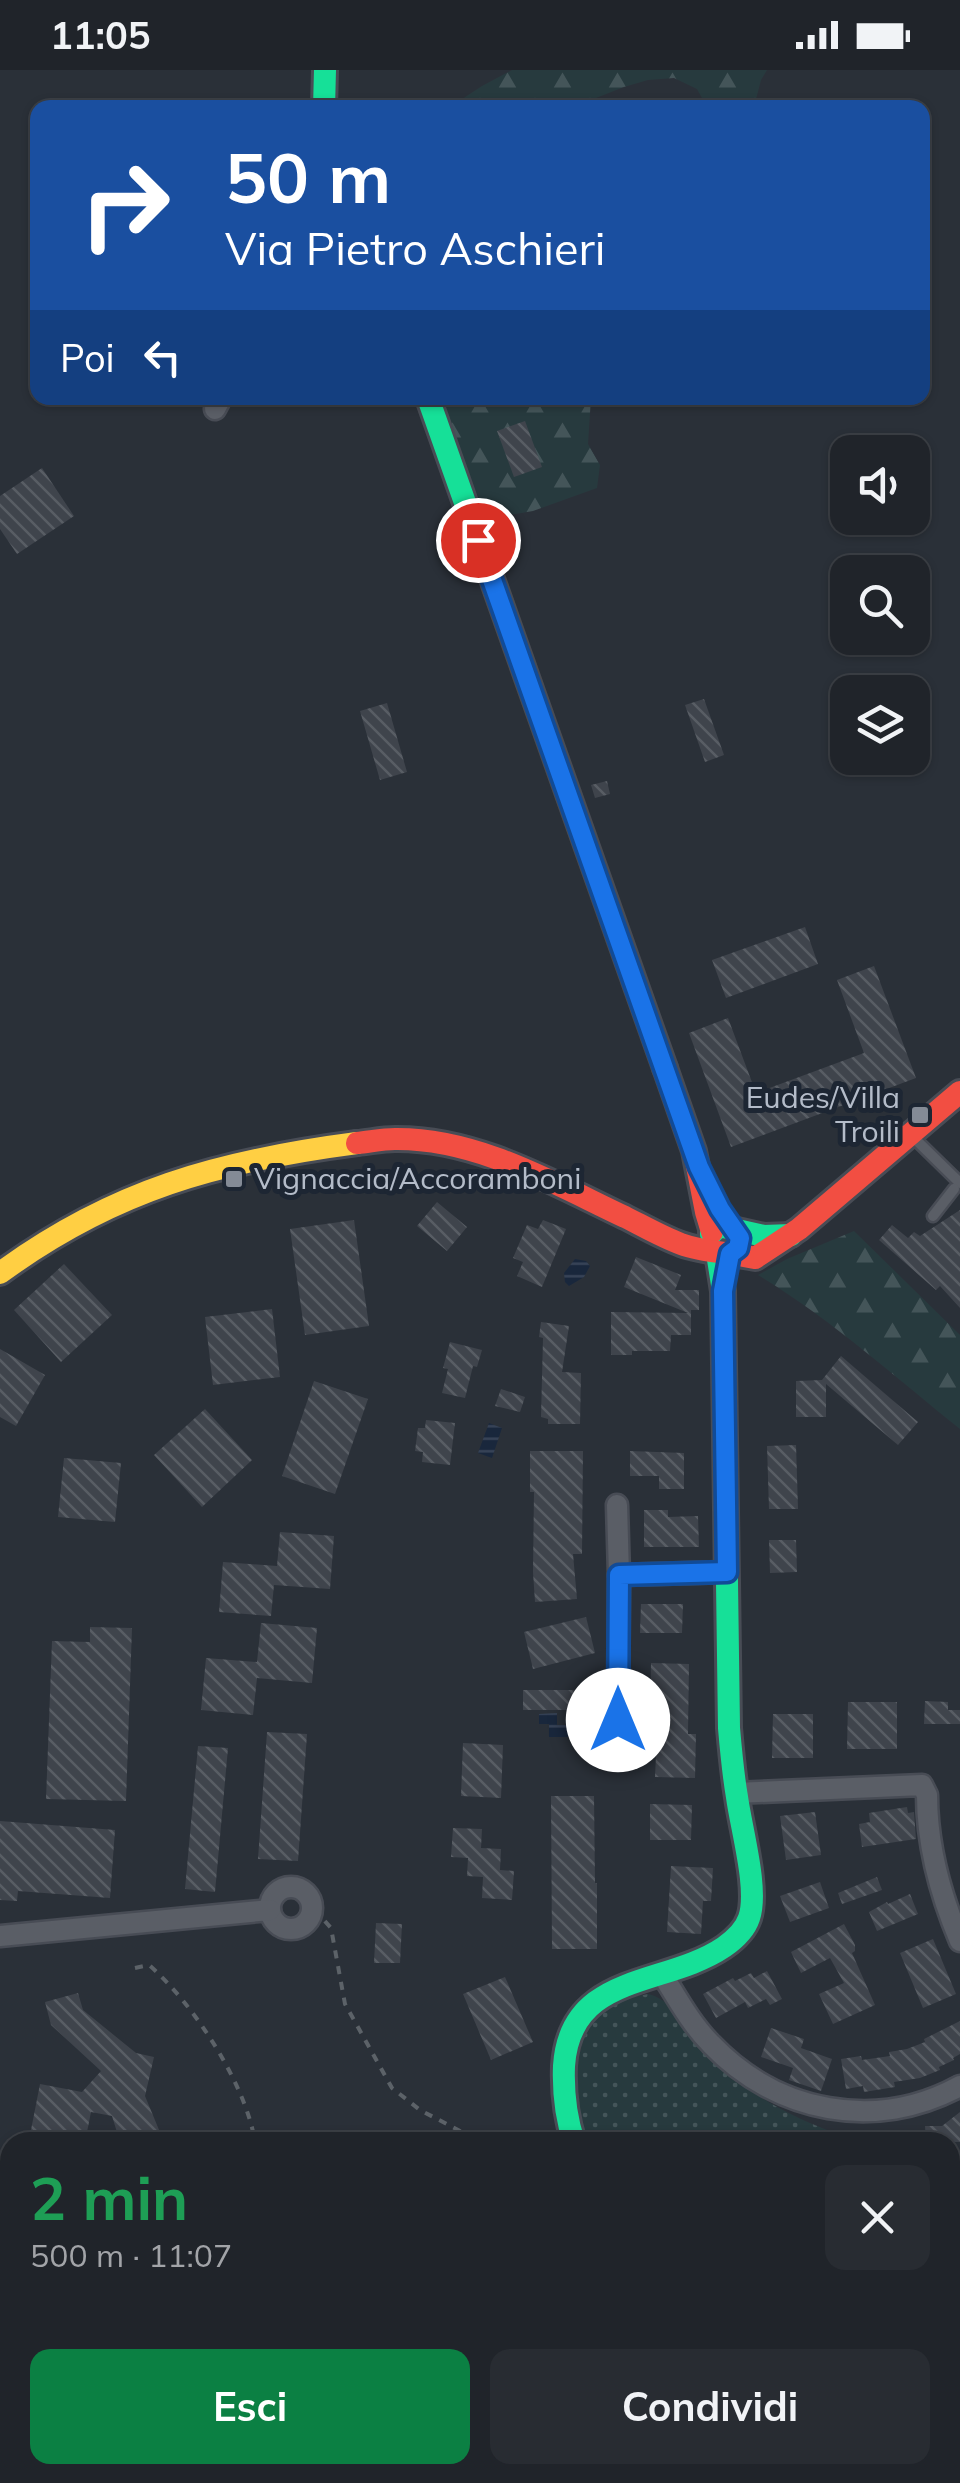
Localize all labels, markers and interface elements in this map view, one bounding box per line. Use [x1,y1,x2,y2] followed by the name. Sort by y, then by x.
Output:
[50,11,151,59] text: 11:05
[225,133,391,221] text: 50 m
[60,140,190,270] icon: right
[225,220,606,276] text: Via Pietro Aschieri
[135,330,190,385] icon: left
[60,334,115,382] text: Poi
[830,435,930,775] map controls
[830,435,930,535] button: sound
[436,498,521,583] pin
[451,513,506,568] icon: arrive
[830,555,930,655] button: search
[830,675,930,775] button: layers
[746,1078,900,1150] place label: Eudes/Villa Troili
[909,1104,931,1126] marker: Eudes/Villa Troili
[254,1159,581,1197] place label: Vignaccia/Accoramboni
[223,1168,245,1190] marker: Vignaccia/Accoramboni
[566,1668,670,1772] position arrow
[30,2160,188,2235] text: 2 min
[825,2165,930,2270] button: close
[30,2235,232,2275] text: 500 m · 11:07
[30,2349,470,2464] button: Esci
[490,2349,930,2464] button: Condividi

